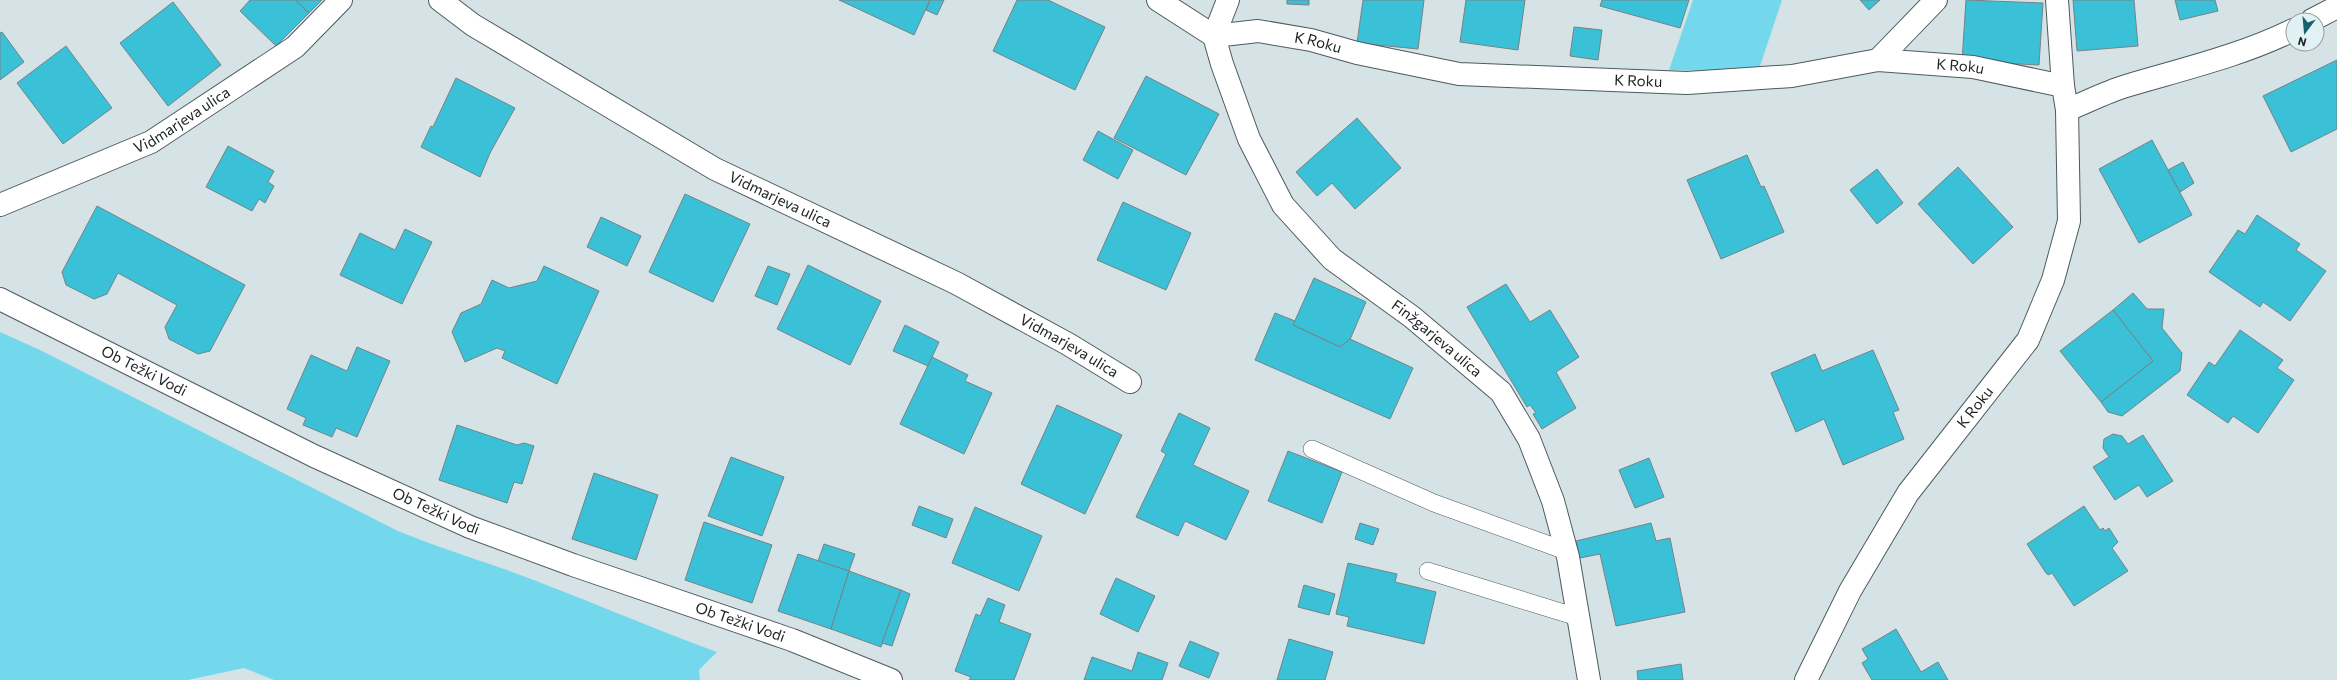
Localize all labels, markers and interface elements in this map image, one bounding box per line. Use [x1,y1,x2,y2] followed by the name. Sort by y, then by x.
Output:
[2285,12,2325,52] north arrow
[1293,27,1344,56] street label: K Roku
[2296,35,2308,49] text: N
[1936,54,1986,77] street label: K Roku
[1614,70,1663,90] street label: K Roku
[130,83,233,156] street label: Vidmarjeva ulica
[726,167,835,231] street label: Vidmarjeva ulica
[1388,295,1486,380] street label: Finžgarjeva ulica
[1017,310,1122,381] street label: Vidmarjeva ulica
[99,341,190,399] street label: Ob Težki Vodi
[1952,382,1996,431] street label: K Roku
[390,483,482,538] street label: Ob Težki Vodi
[693,598,788,645] street label: Ob Težki Vodi

